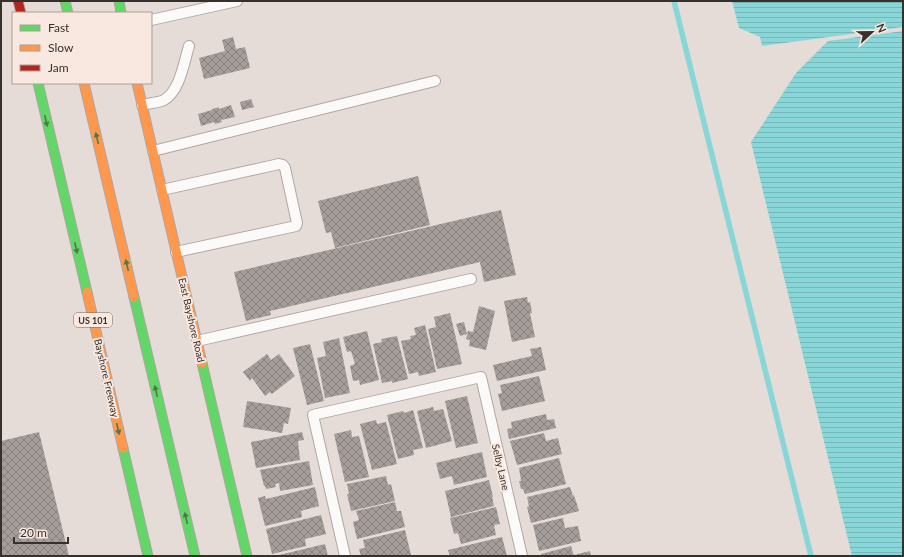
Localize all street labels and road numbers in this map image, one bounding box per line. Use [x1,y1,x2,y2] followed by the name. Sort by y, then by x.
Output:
[176,277,208,363] street label: East Bayshore Road
[74,313,112,327] road number: US 101
[92,338,122,419] street label: Bayshore Freeway
[490,443,512,491] street label: Selby Lane

